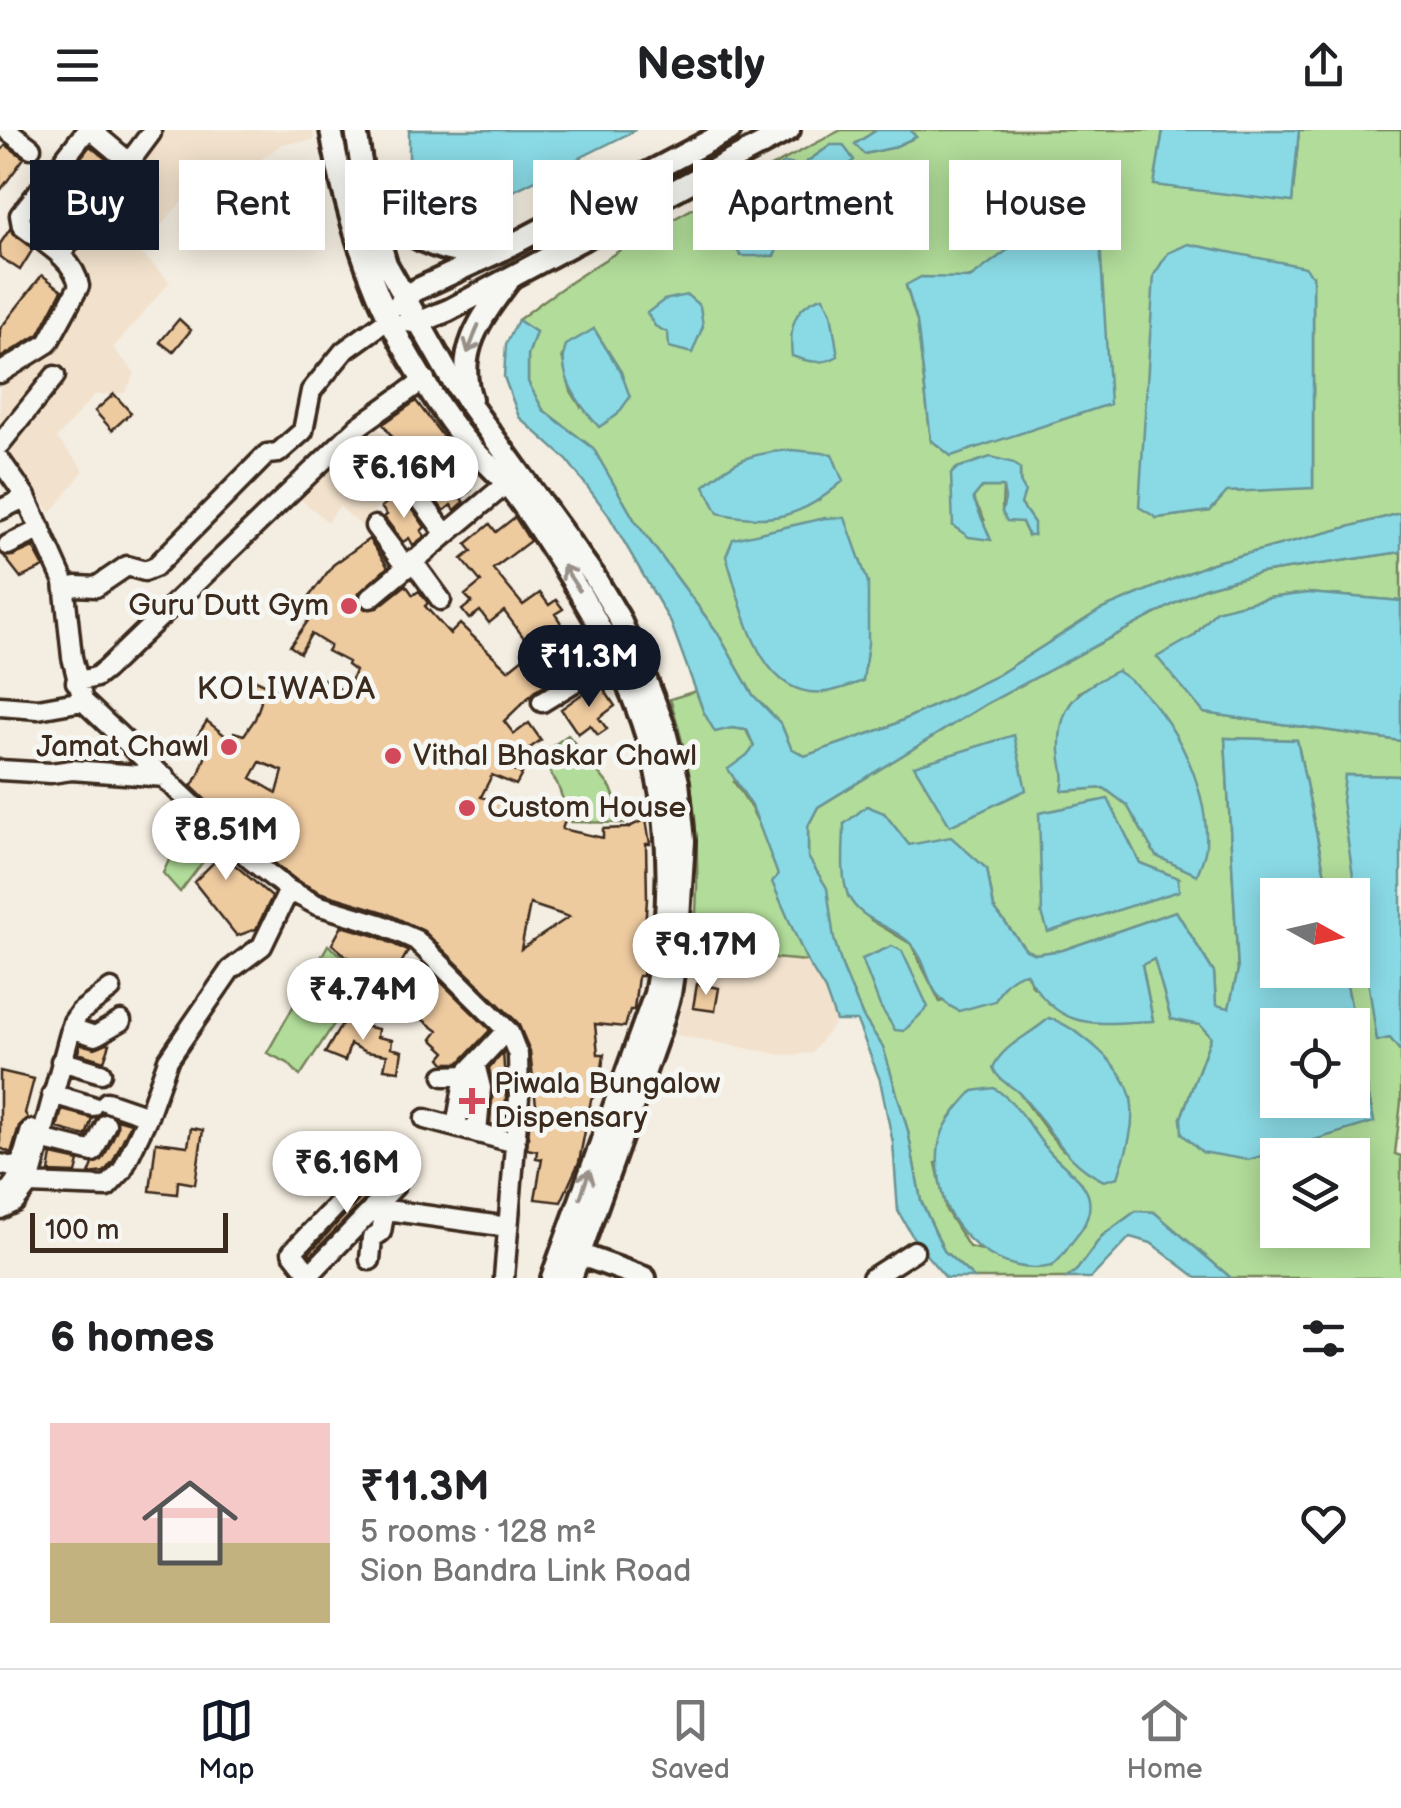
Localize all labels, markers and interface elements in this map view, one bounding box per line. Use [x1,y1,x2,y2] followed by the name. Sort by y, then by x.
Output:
[50,38,105,93] icon: menu
[636,38,765,93] text: Nestly
[1296,38,1351,93] icon: share
[30,160,159,250] chip: Buy
[179,160,325,250] chip: Rent
[345,160,513,250] chip: Filters
[533,160,673,250] chip: New
[693,160,929,250] chip: Apartment
[949,160,1121,250] chip: House
[462,323,480,354] one-way arrow
[323,436,485,521] pin: ₹6.16M
[351,449,457,488] text: ₹6.16M
[560,565,581,593] one-way arrow
[128,588,329,624] place label: Guru Dutt Gym
[338,595,360,617] marker: Guru Dutt Gym
[508,625,670,710] pin: ₹11.3M
[540,638,638,677] text: ₹11.3M
[196,670,378,709] district label: KOLIWADA
[36,729,209,765] place label: Jamat Chawl
[218,736,240,758] marker: Jamat Chawl
[413,738,697,774] place label: Vithal Bhaskar Chawl
[382,745,404,767] marker: Vithal Bhaskar Chawl
[487,790,686,826] place label: Custom House
[456,797,478,819] marker: Custom House
[145,798,307,883] pin: ₹8.51M
[174,811,278,850] text: ₹8.51M
[1260,878,1370,988] north arrow
[1260,878,1370,1248] map controls
[625,913,787,998] pin: ₹9.17M
[655,926,757,965] text: ₹9.17M
[282,958,444,1043] pin: ₹4.74M
[309,971,417,1010] text: ₹4.74M
[1260,1008,1370,1118] button: locate
[494,1066,720,1136] place label: Piwala Bungalow Dispensary
[459,1088,485,1114] marker: Piwala Bungalow Dispensary
[266,1131,428,1216] pin: ₹6.16M
[1260,1138,1370,1248] button: layers
[294,1144,400,1183] text: ₹6.16M
[578,1168,596,1200] one-way arrow
[30,1208,228,1252] scale bar
[45,1214,119,1247] text: 100 m
[1296,1311,1351,1366] icon: filters
[50,1313,214,1364] text: 6 homes
[360,1462,489,1513] text: ₹11.3M
[130,1463,250,1583] icon: home
[1296,1496,1351,1551] icon: heart
[360,1513,596,1552] text: 5 rooms · 128 m²
[360,1552,691,1591] text: Sion Bandra Link Road
[198,1693,255,1786] tab: Map
[651,1693,730,1786] tab: Saved
[1127,1693,1203,1786] tab: Home

